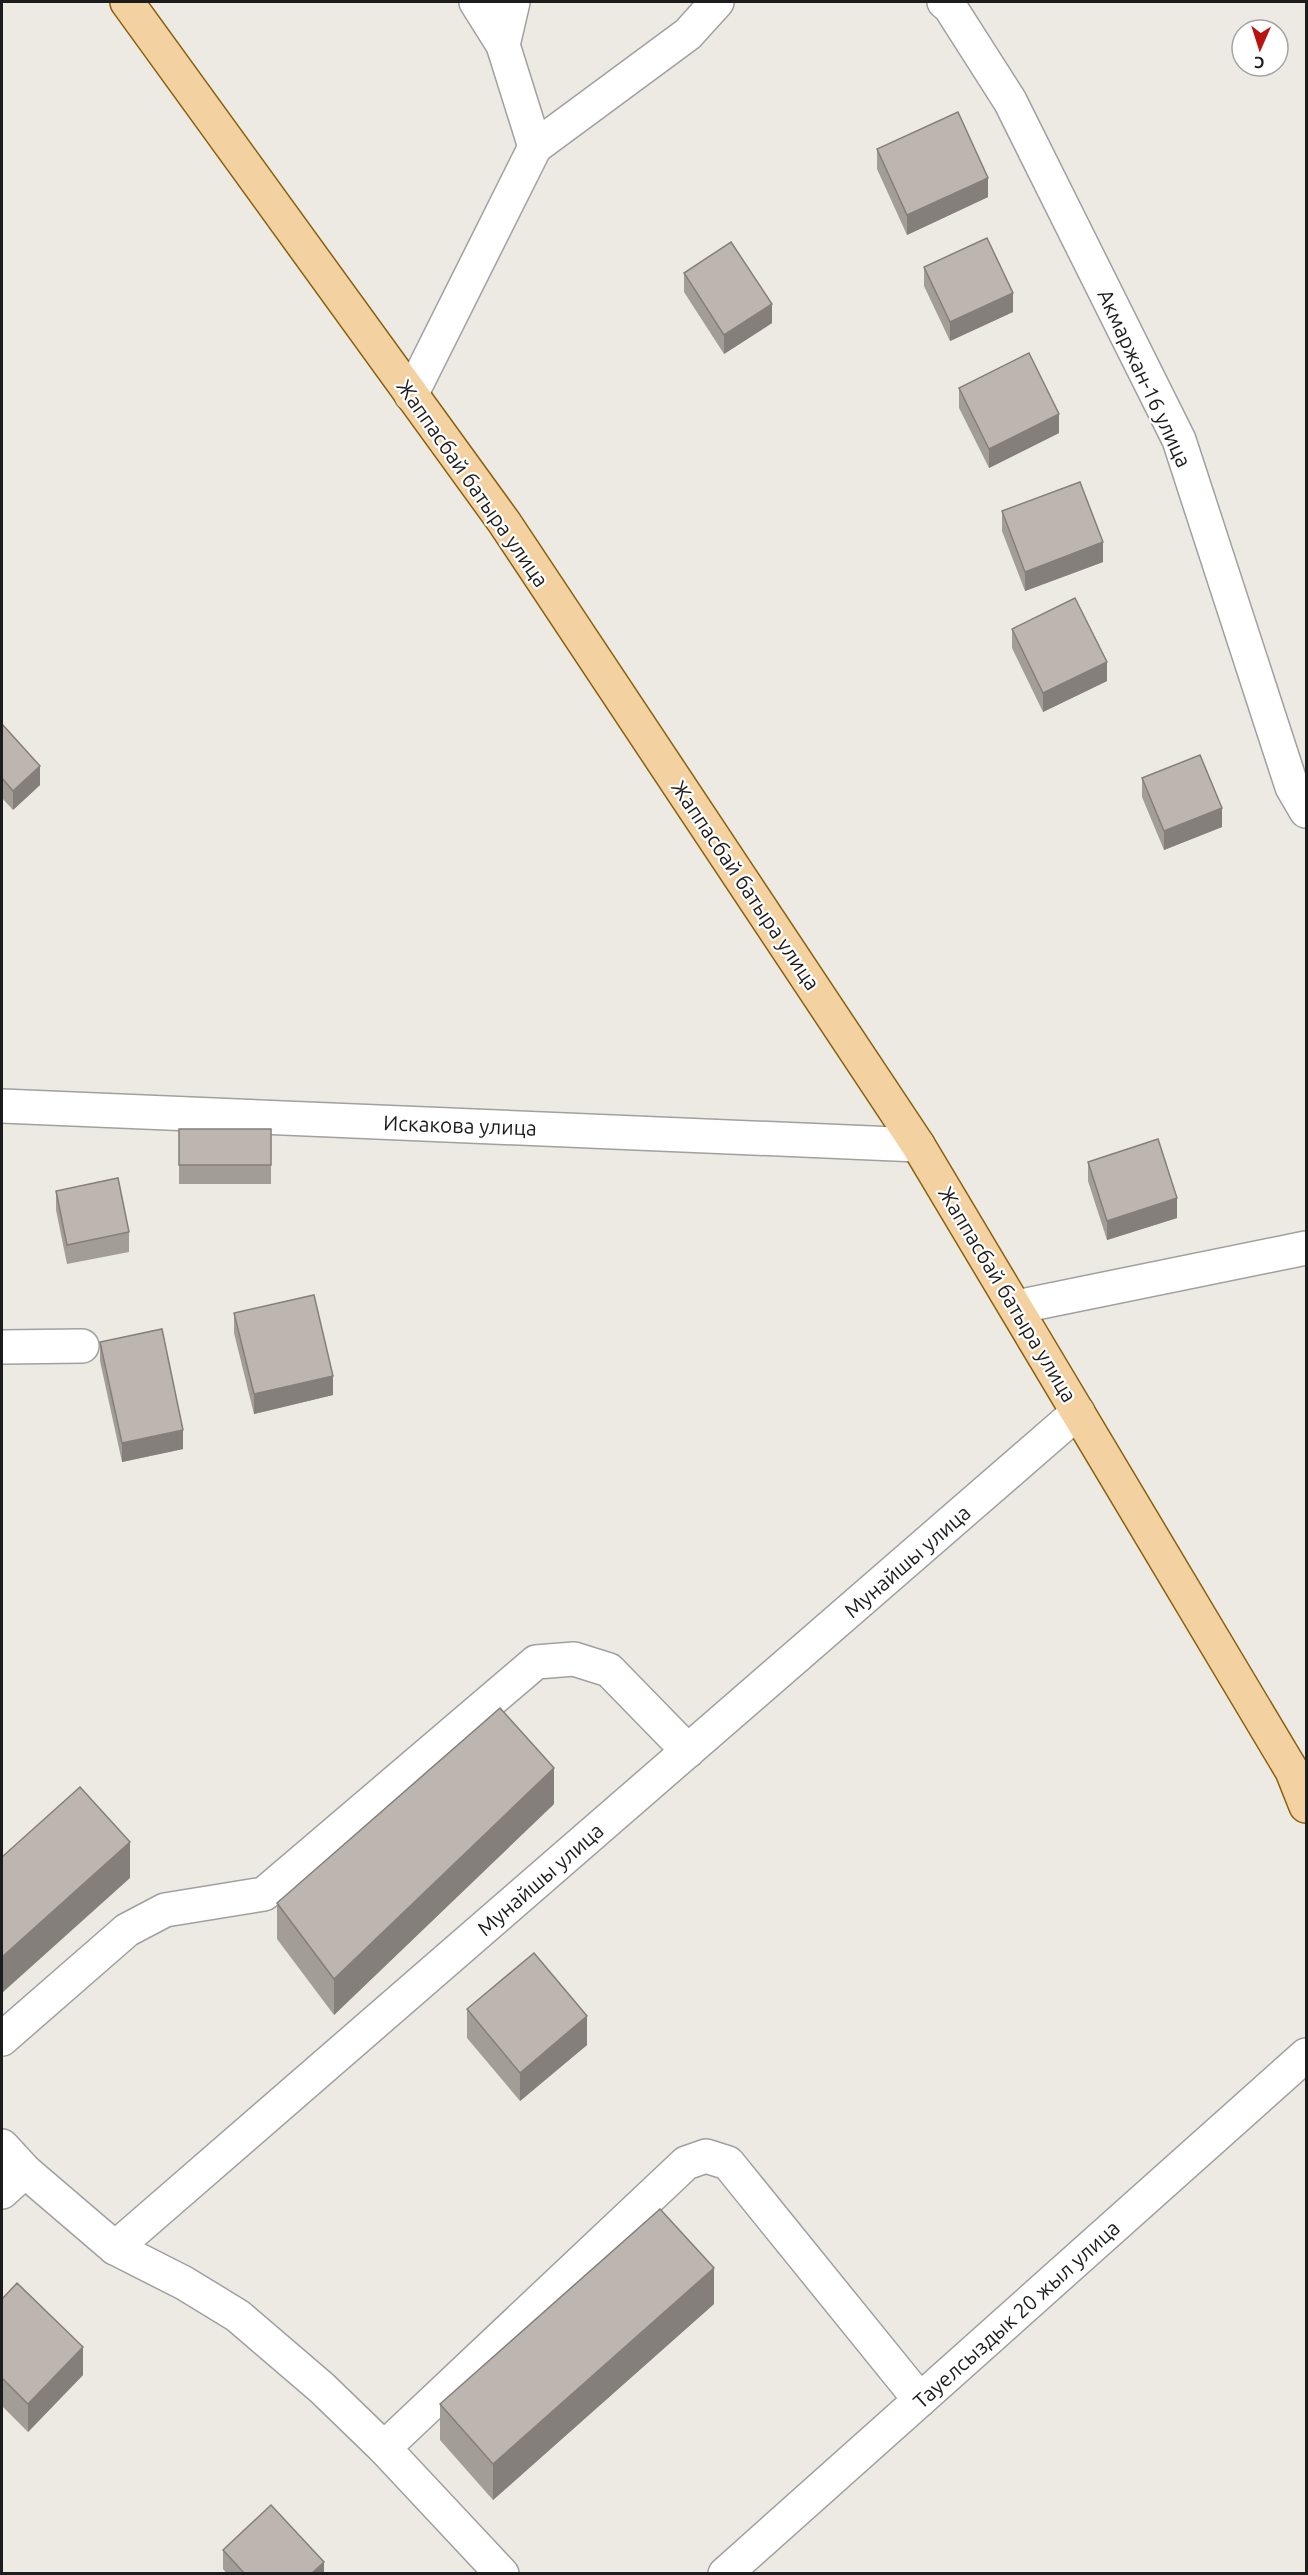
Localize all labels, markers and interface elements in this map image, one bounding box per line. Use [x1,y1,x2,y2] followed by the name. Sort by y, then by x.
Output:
[1230,18,1290,78] north arrow
[1254,54,1265,72] text: С
[1093,285,1197,471] street label: Акмаржан-16 улица
[392,375,554,591] street label: Жаппасбай батыра улица
[667,776,825,994] street label: Жаппасбай батыра улица
[383,1110,537,1140] street label: Искакова улица
[934,1182,1082,1406] street label: Жаппасбай батыра улица
[839,1500,975,1622] street label: Мунайшы улица
[472,1818,608,1940] street label: Мунайшы улица
[908,2215,1124,2413] street label: Тауелсыздык 20 жыл улица

